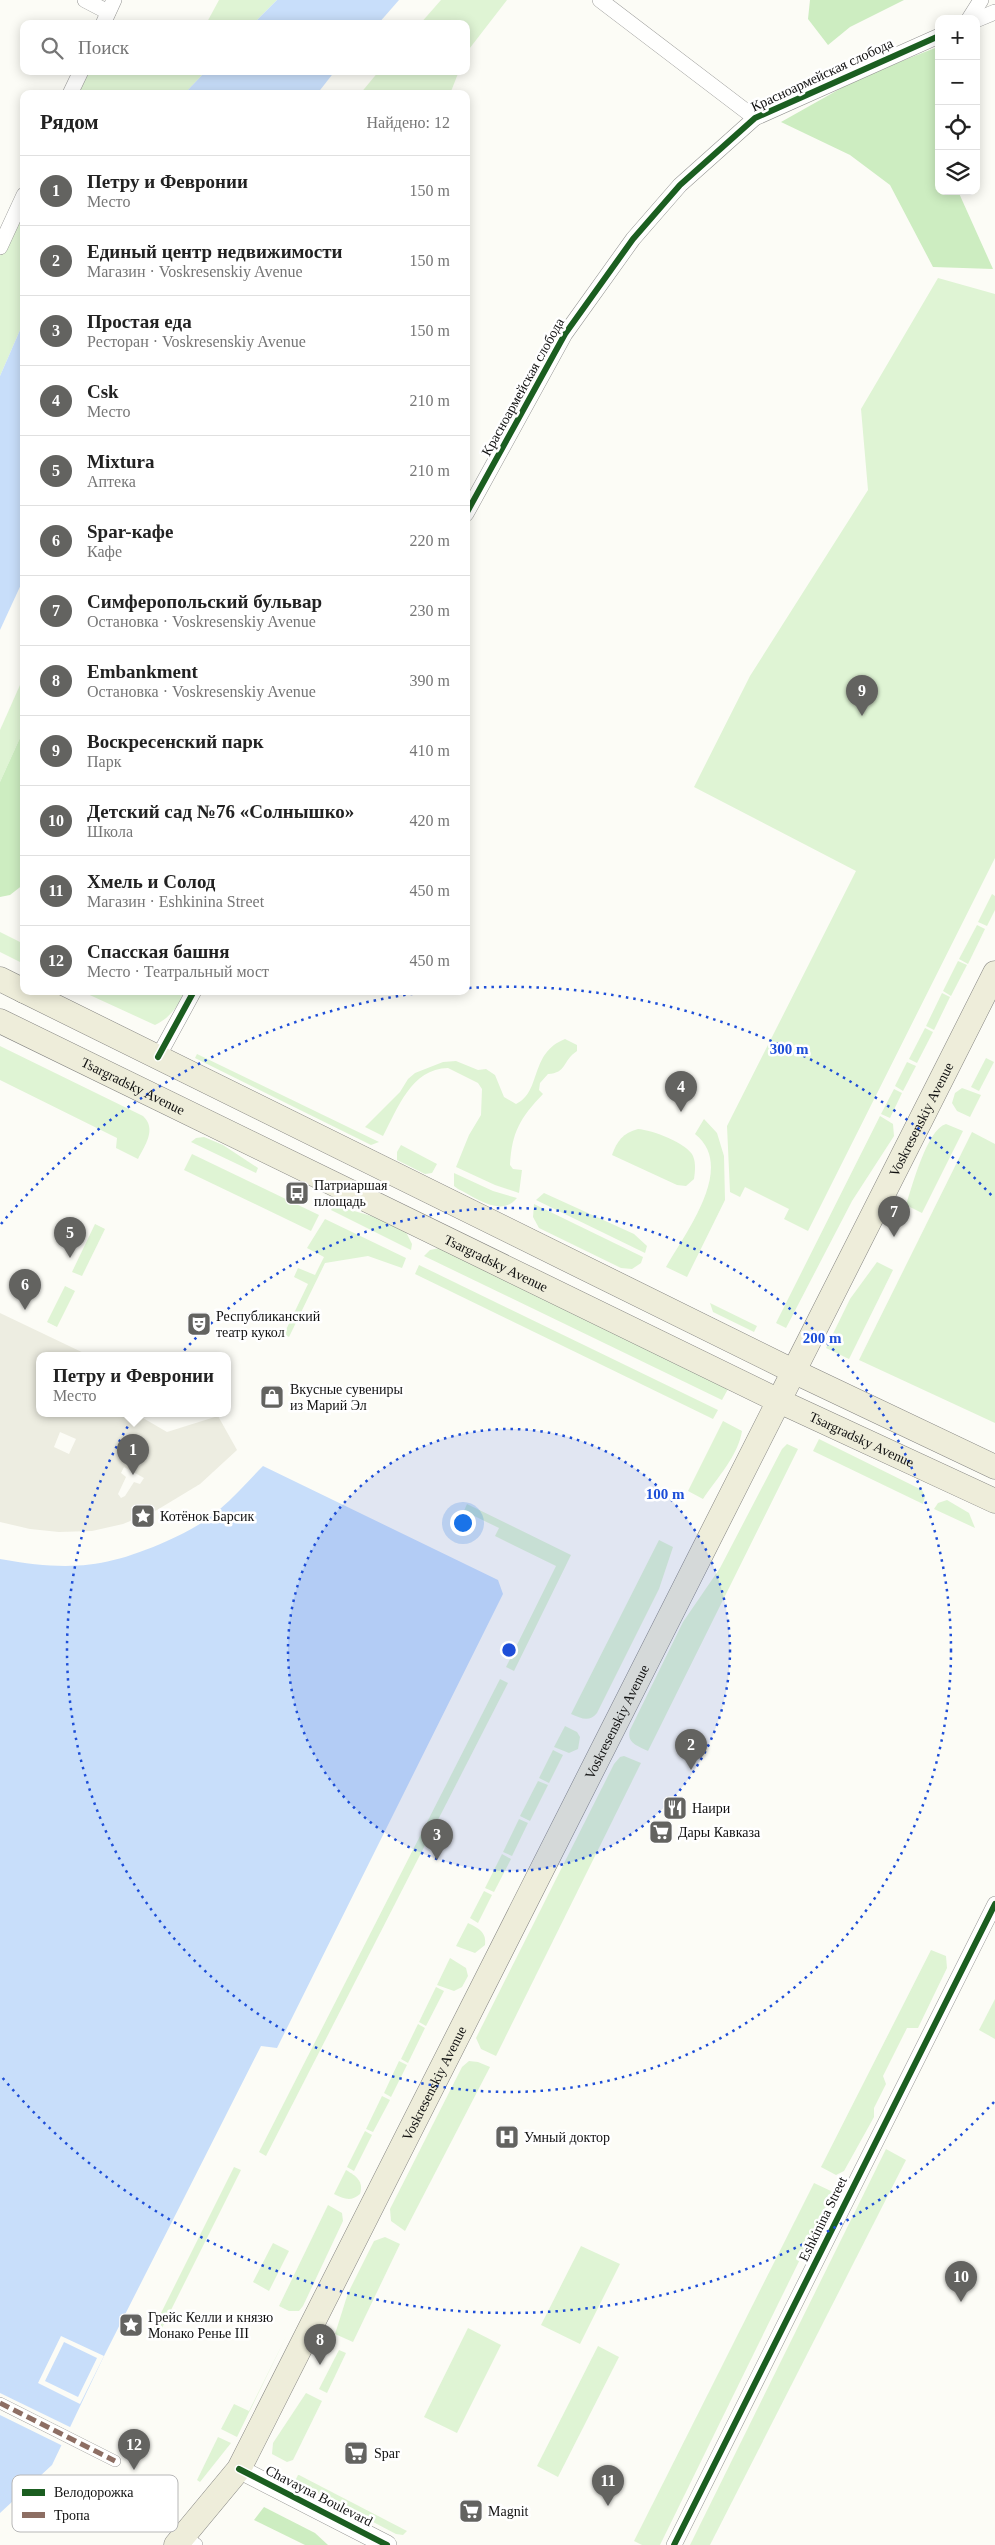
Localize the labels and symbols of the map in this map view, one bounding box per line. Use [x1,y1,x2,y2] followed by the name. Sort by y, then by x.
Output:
[749,35,896,115] street label: Красноармейская слобода
[479,315,568,458] street label: Красноармейская слобода
[846,675,878,716] pin: 9
[770,1041,809,1057] text: 300 m
[79,1054,187,1117] street label: Tsargradsky Avenue
[886,1060,956,1179] street label: Voskresenskiy Avenue
[665,1071,697,1112] pin: 4
[314,1178,388,1209] place label: Патриаршая площадь
[284,1180,310,1206] bus stop icon: Патриаршая площадь
[878,1196,910,1237] pin: 7
[54,1217,86,1258] pin: 5
[442,1231,550,1295] street label: Tsargradsky Avenue
[9,1269,41,1310] pin: 6
[216,1309,321,1340] place label: Республиканский театр кукол
[186,1311,212,1337] theatre icon: Республиканский театр кукол
[803,1330,842,1346] text: 200 m
[290,1382,404,1413] place label: Вкусные сувениры из Марий Эл
[259,1384,285,1410] shop icon: Вкусные сувениры из Марий Эл
[807,1409,916,1470] street label: Tsargradsky Avenue
[117,1434,149,1475] pin: 1
[646,1486,685,1502] text: 100 m
[130,1503,156,1529] place icon: Котёнок Барсик
[160,1509,255,1524] place label: Котёнок Барсик
[450,1510,476,1536] your location
[500,1641,518,1659] centre of rings
[582,1662,652,1781] street label: Voskresenskiy Avenue
[675,1729,707,1770] pin: 2
[662,1795,688,1821] restaurant icon: Наири
[692,1801,731,1816] place label: Наири
[421,1819,453,1860] pin: 3
[648,1819,674,1845] supermarket icon: Дары Кавказа
[678,1825,761,1840] place label: Дары Кавказа
[399,2024,469,2143] street label: Voskresenskiy Avenue
[494,2124,520,2150] hospital icon: Умный доктор
[524,2130,610,2145] place label: Умный доктор
[796,2174,850,2264] street label: Eshkinina Street
[945,2261,977,2302] pin: 10
[148,2310,273,2341] place label: Грейс Келли и князю Монако Ренье III
[118,2312,144,2338] place icon: Грейс Келли и князю Монако Ренье III
[304,2324,336,2365] pin: 8
[118,2429,150,2470] pin: 12
[343,2440,369,2466] supermarket icon: Spar
[374,2446,400,2461] place label: Spar
[263,2463,375,2529] street label: Chavayna Boulevard
[592,2465,624,2506] pin: 11
[12,2475,178,2532] legend
[54,2485,134,2500] text: Велодорожка
[458,2498,484,2524] supermarket icon: Magnit
[488,2504,529,2519] place label: Magnit
[54,2508,91,2523] text: Тропа

